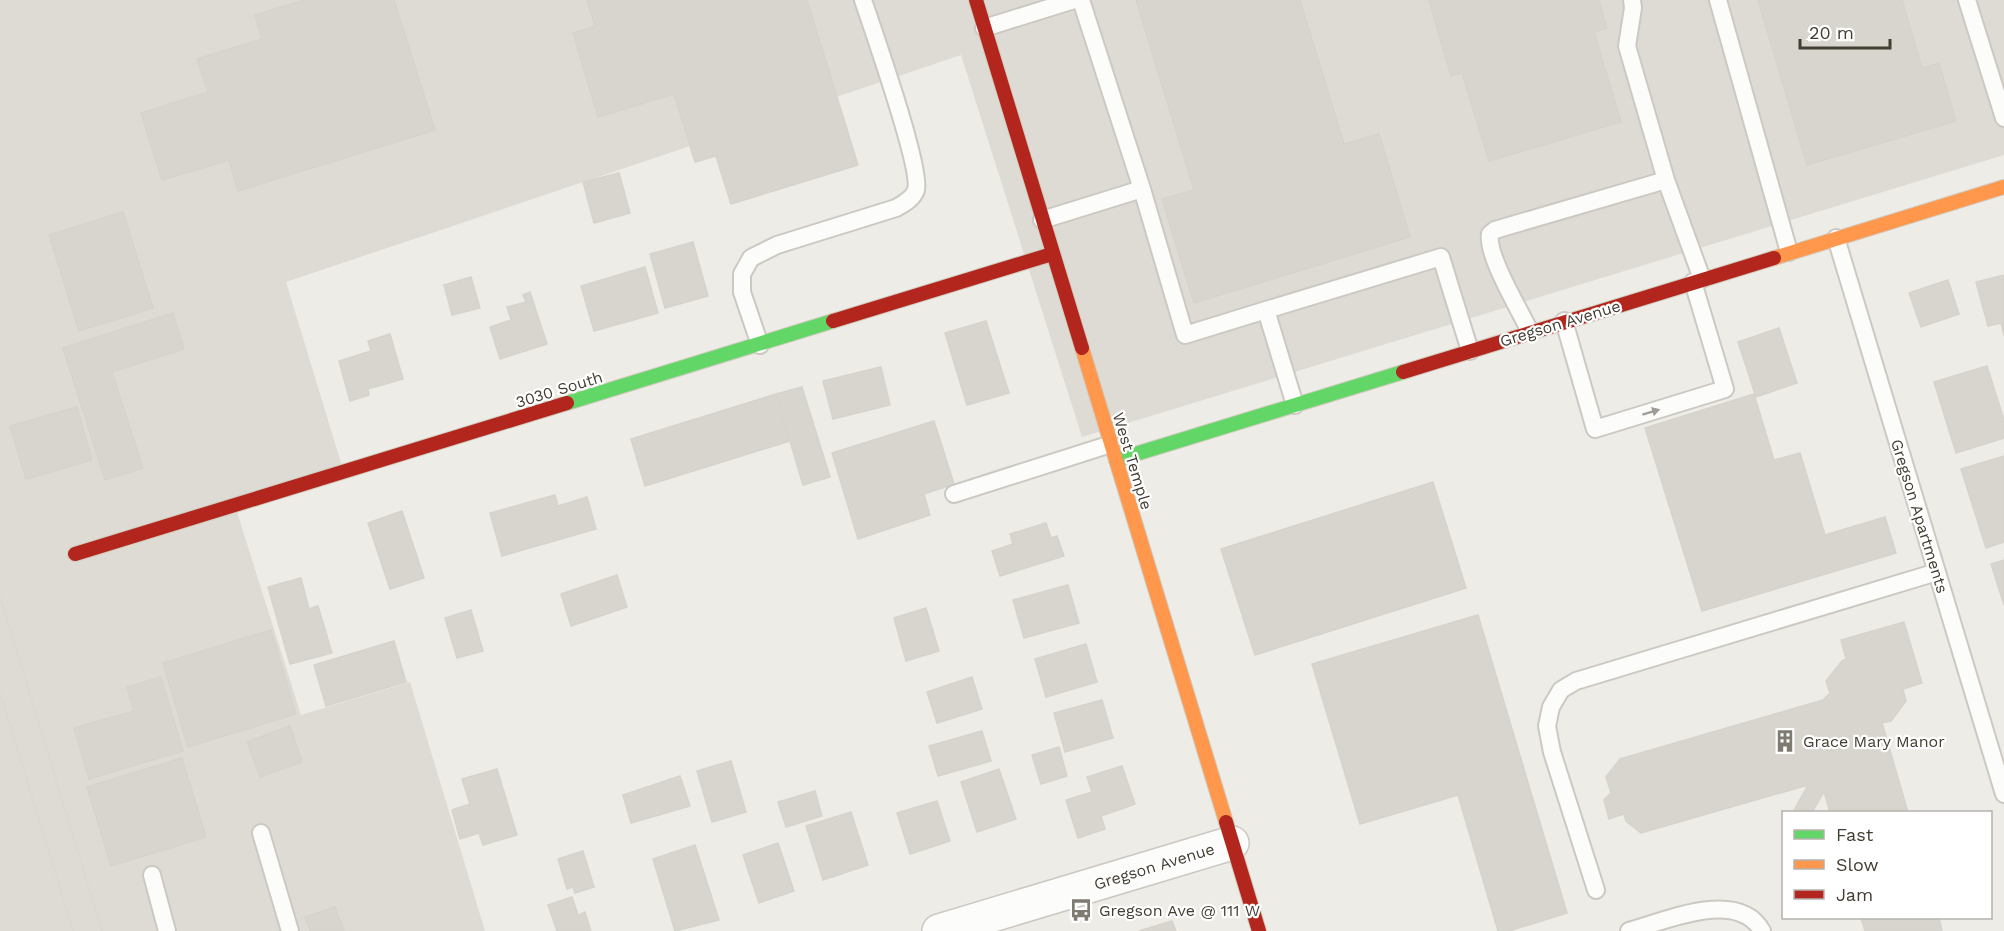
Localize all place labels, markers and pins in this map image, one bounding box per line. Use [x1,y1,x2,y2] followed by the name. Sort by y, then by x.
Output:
[1772,728,1798,754] building icon: Grace Mary Manor
[1803,732,1945,751] place label: Grace Mary Manor
[1068,897,1094,923] bus stop icon: Gregson Ave @ 111 W
[1099,901,1260,920] place label: Gregson Ave @ 111 W

